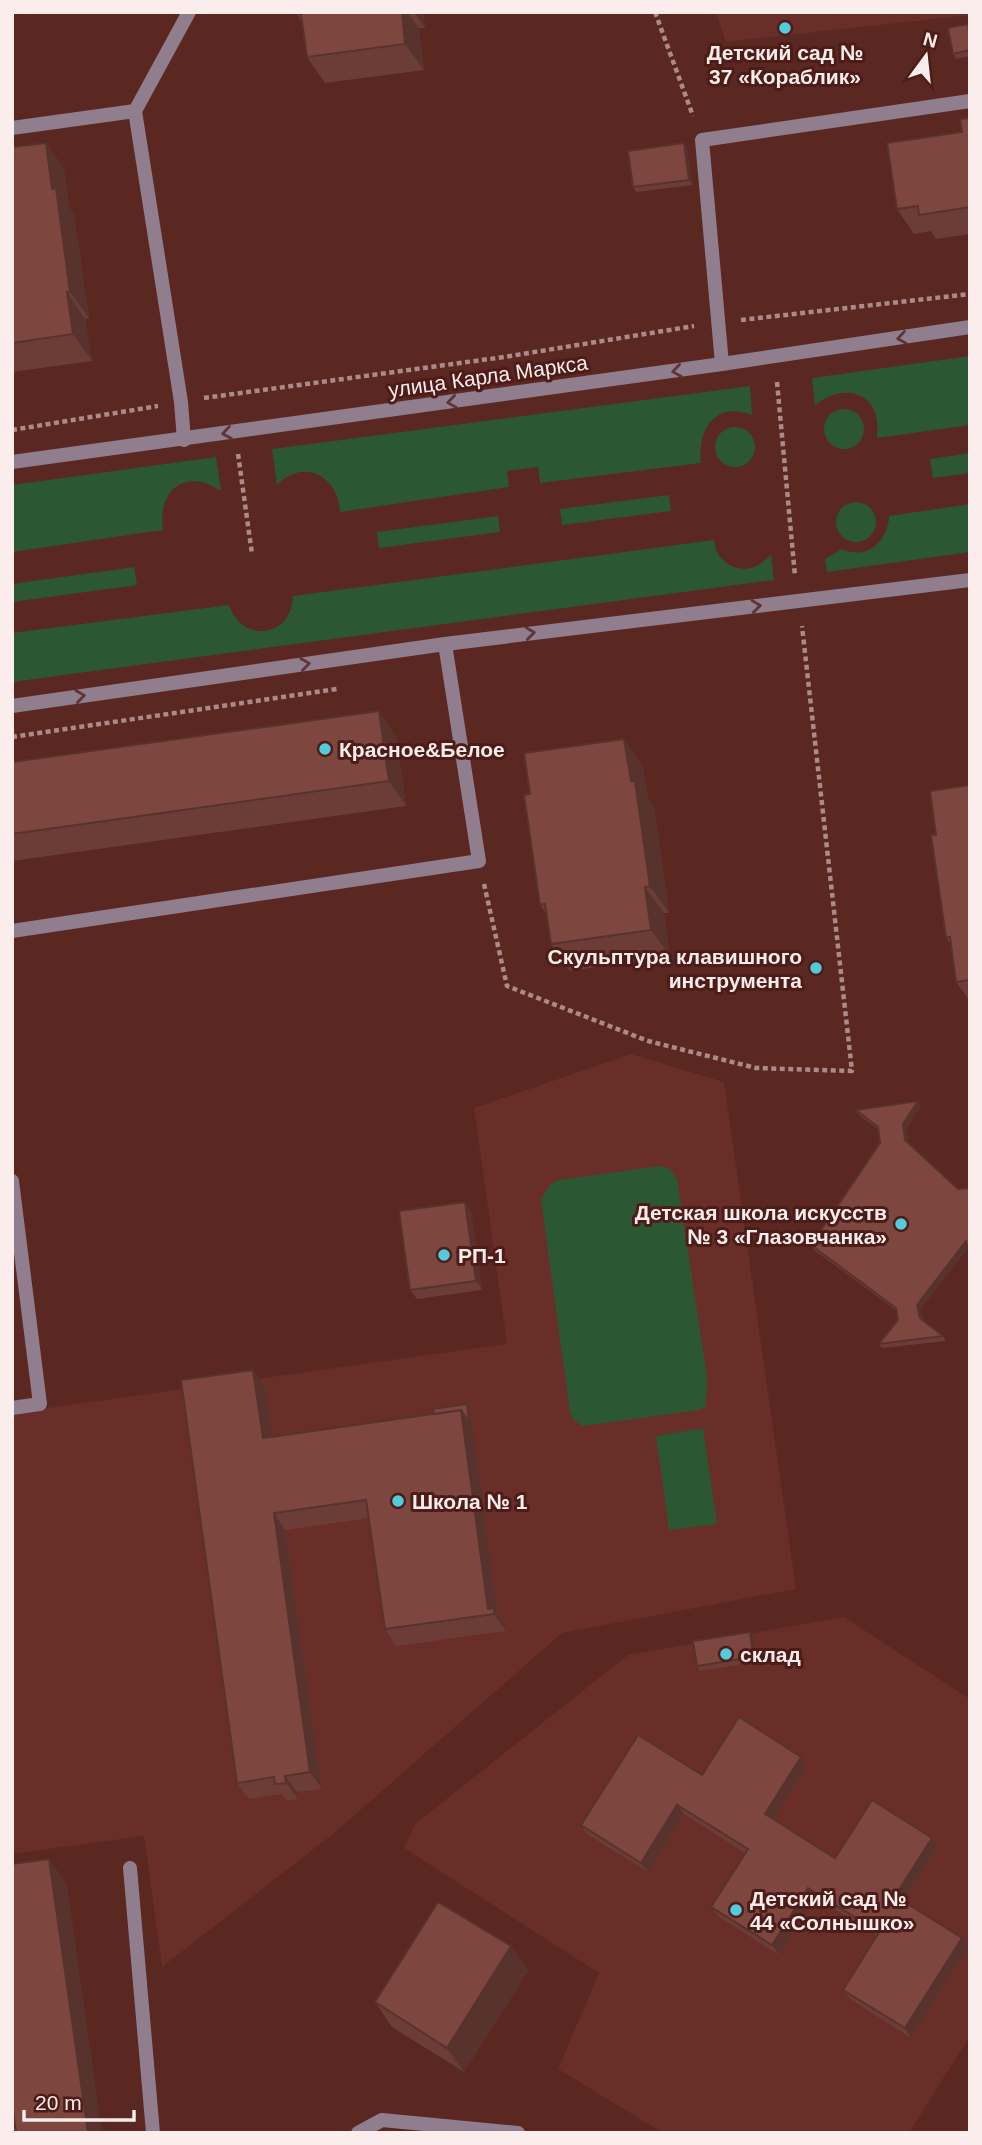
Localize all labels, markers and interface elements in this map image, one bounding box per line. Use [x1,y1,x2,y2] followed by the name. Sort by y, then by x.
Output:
[777,20,793,36] marker: Детский сад № 37 «Кораблик»
[891,21,961,91] north arrow
[921,28,940,52] text: N
[707,41,863,88] place label: Детский сад № 37 «Кораблик»
[896,330,908,345] one-way arrow
[387,351,589,401] street label: улица Карла Маркса
[671,363,683,378] one-way arrow
[446,394,458,409] one-way arrow
[221,425,232,440] one-way arrow
[750,598,762,613] one-way arrow
[525,626,536,641] one-way arrow
[299,657,311,672] one-way arrow
[74,689,86,704] one-way arrow
[339,738,505,761] place label: Красное&Белое
[317,741,333,757] marker: Красное&Белое
[548,945,802,992] place label: Скульптура клавишного инструмента
[808,960,824,976] marker: Скульптура клавишного инструмента
[635,1201,887,1248] place label: Детская школа искусств № 3 «Глазовчанка»
[893,1216,909,1232] marker: Детская школа искусств № 3 «Глазовчанка»
[458,1244,506,1267] place label: РП-1
[436,1247,452,1263] marker: РП-1
[412,1490,528,1513] place label: Школа № 1
[390,1493,406,1509] marker: Школа № 1
[740,1643,801,1666] place label: склад
[718,1646,734,1662] marker: склад
[750,1887,915,1934] place label: Детский сад № 44 «Солнышко»
[728,1902,744,1918] marker: Детский сад № 44 «Солнышко»
[24,2078,135,2122] scale bar
[35,2091,82,2114] text: 20 m

